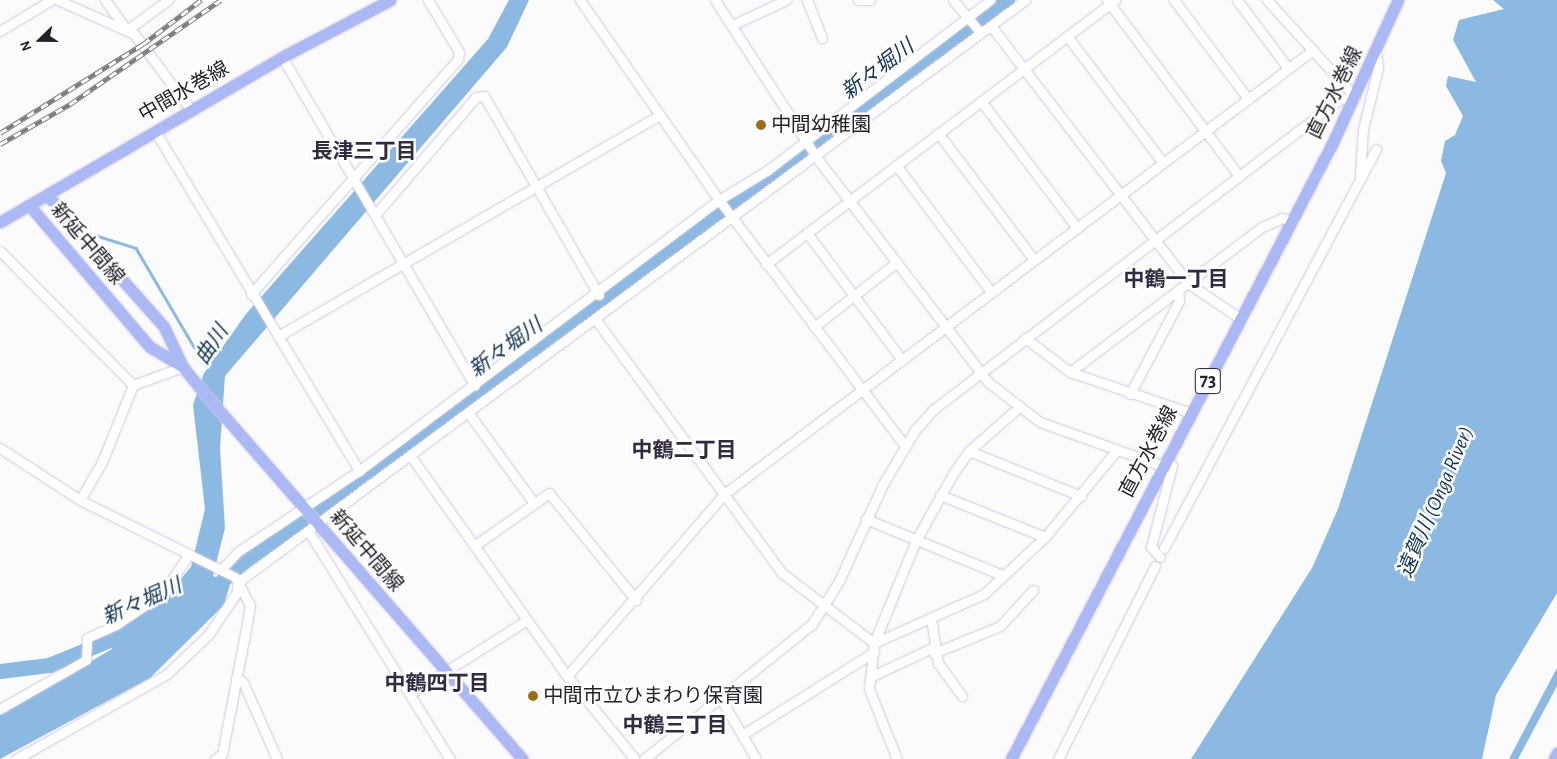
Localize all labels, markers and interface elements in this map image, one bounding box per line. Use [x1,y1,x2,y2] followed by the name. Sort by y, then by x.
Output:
[15,15,65,65] north arrow
[837,35,919,105] water label: 新々堀川
[18,38,34,53] text: N
[1302,43,1368,143] street label: 直方水巻線
[135,57,233,127] street label: 中間水巻線
[771,113,871,137] place label: 中間幼稚園
[755,119,767,131] marker: 中間幼稚園
[312,139,416,165] district label: 長津三丁目
[45,198,129,290] street label: 新延中間線
[1124,267,1228,293] district label: 中鶴一丁目
[465,313,547,383] water label: 新々堀川
[190,321,234,369] water label: 曲川
[1194,364,1222,398] road number: 73
[1115,402,1183,502] street label: 直方水巻線
[1393,423,1479,581] water label: 遠賀川 (Onga River)
[632,438,736,464] district label: 中鶴二丁目
[324,505,408,597] street label: 新延中間線
[99,573,185,631] water label: 新々堀川
[385,671,489,697] district label: 中鶴四丁目
[543,684,763,708] place label: 中間市立ひまわり保育園
[527,690,539,702] marker: 中間市立ひまわり保育園
[623,713,727,739] district label: 中鶴三丁目

